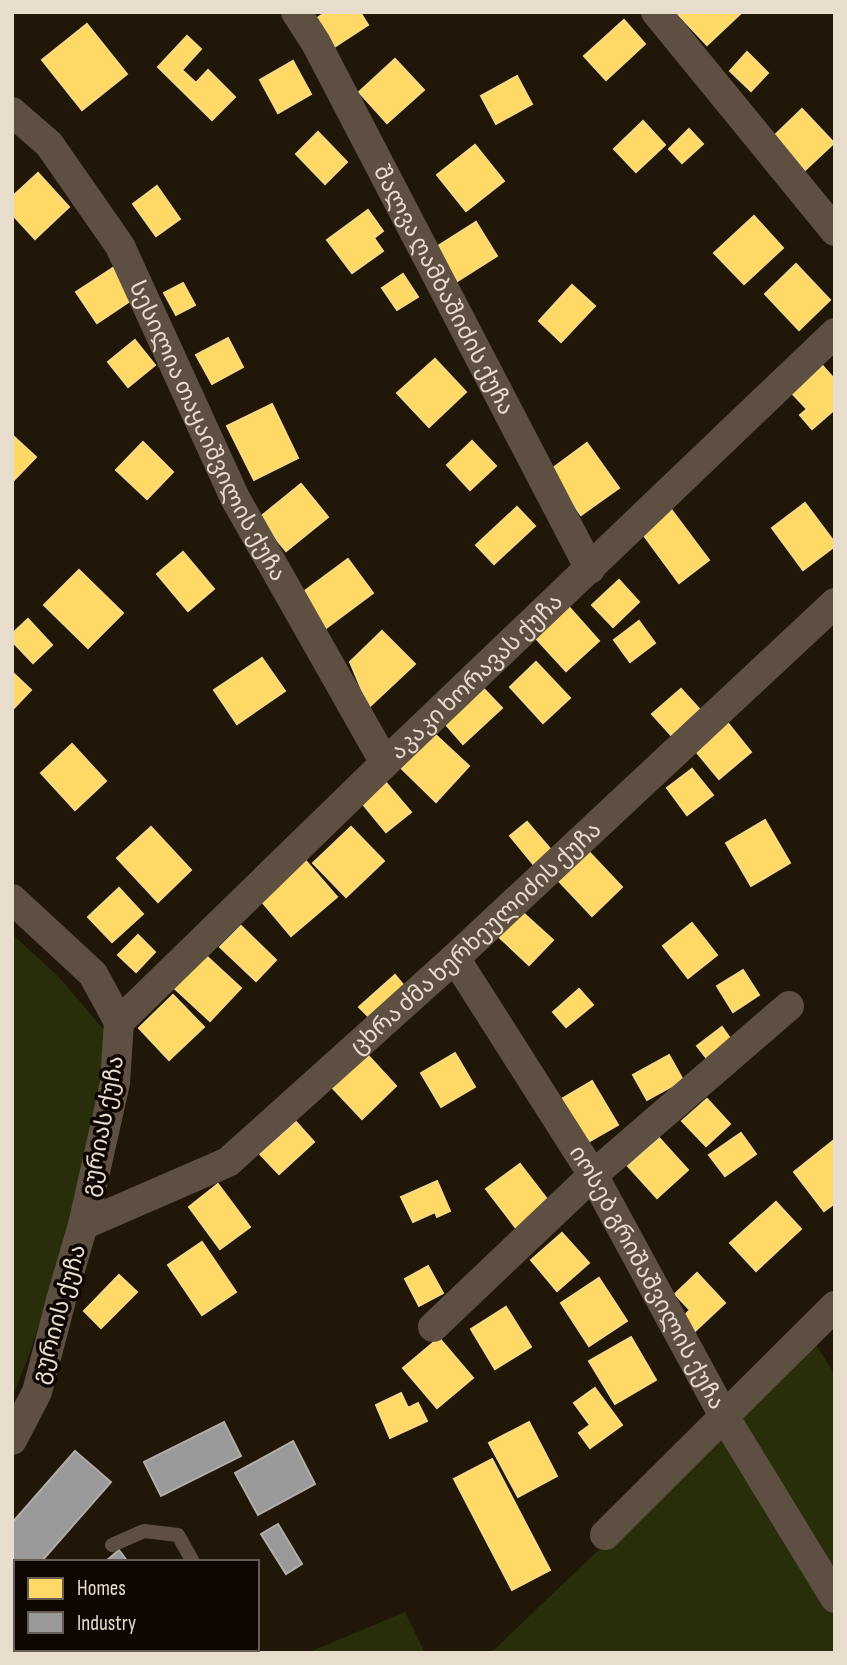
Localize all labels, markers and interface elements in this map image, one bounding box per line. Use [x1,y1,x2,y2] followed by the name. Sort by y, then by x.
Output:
[367,160,520,420] street label: შალვა ღამბაშიძის ქუჩა
[123,277,292,586] street label: სესილია თაყაიშვილის ქუჩა
[384,588,569,766] street label: აკაკი ხორავას ქუჩა
[344,816,607,1061] street label: ცხრა ძმა ხერხეულიძის ქუჩა
[76,1053,130,1199] street label: გურიას ქუჩა
[563,1140,731,1415] street label: იოსებ გრიშაშვილის ქუჩა
[26,1241,92,1387] street label: გურიის ქუჩა
[14,1560,259,1651] legend
[77,1576,126,1601] text: Homes
[77,1611,136,1636] text: Industry

